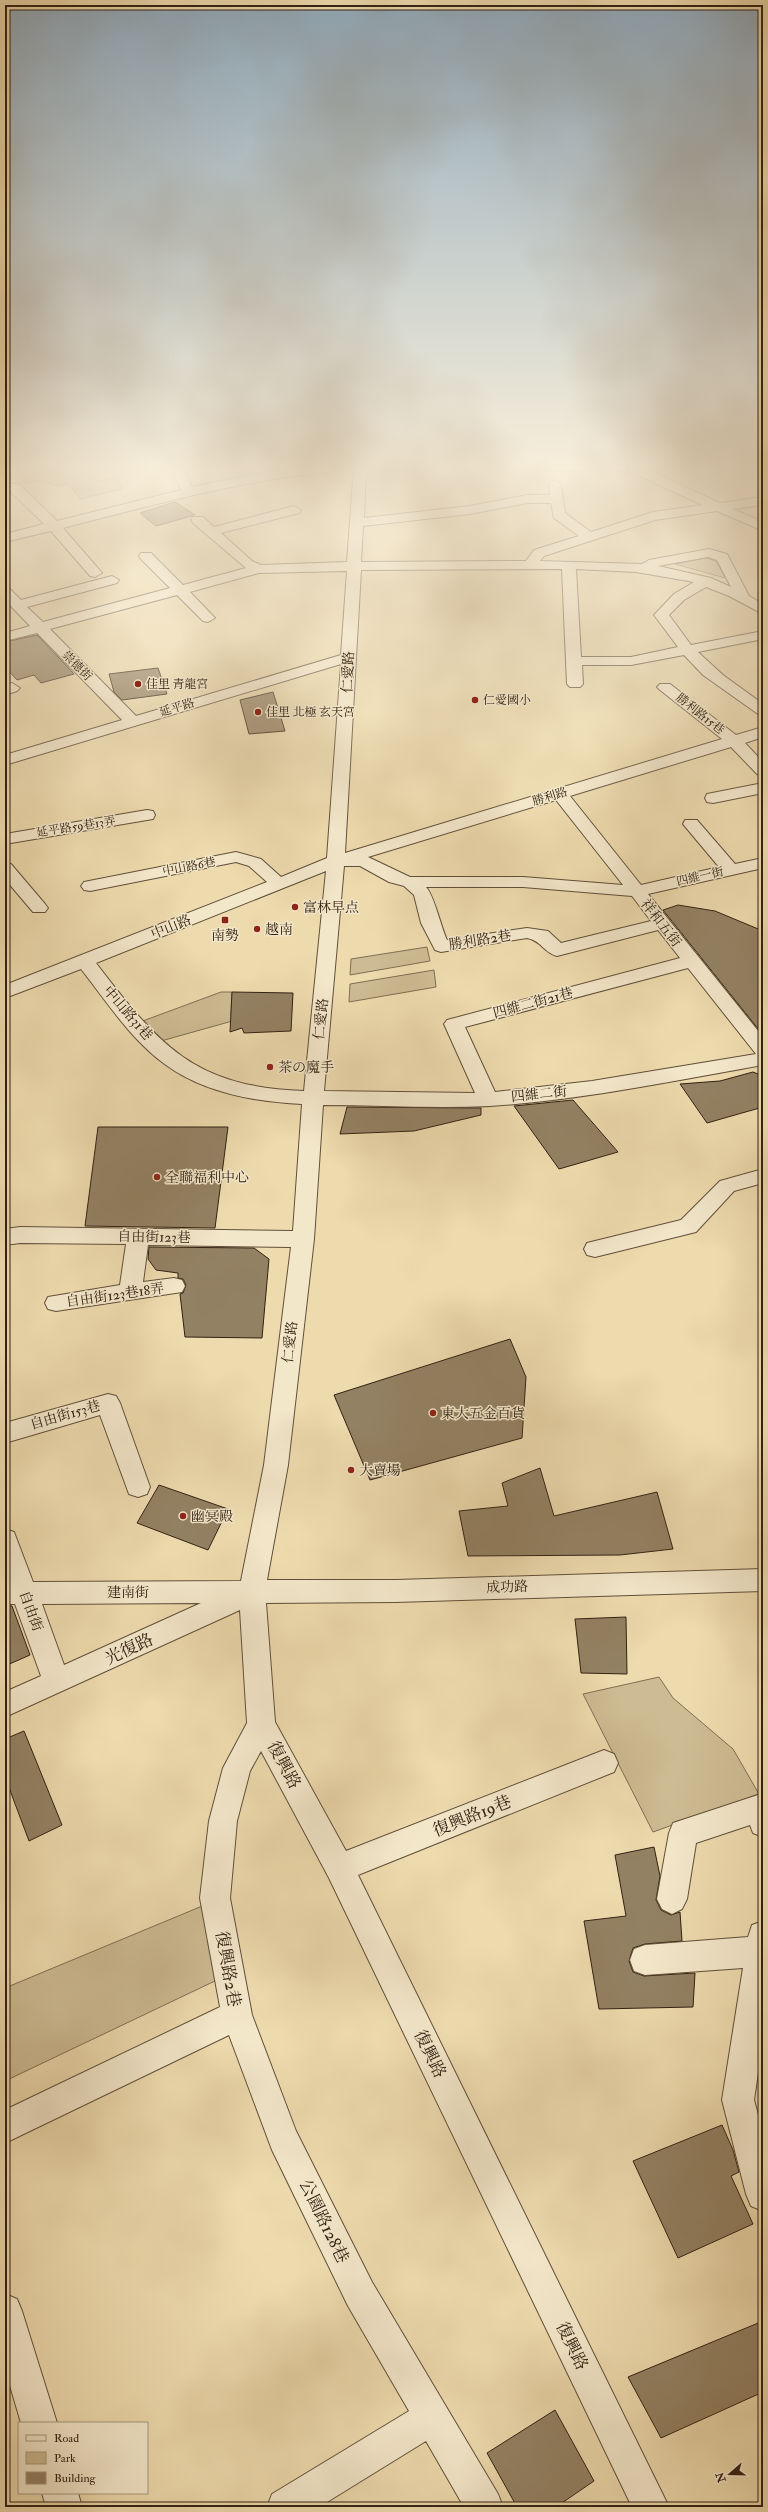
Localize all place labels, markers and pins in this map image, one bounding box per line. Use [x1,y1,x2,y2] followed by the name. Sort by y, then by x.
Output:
[146,677,209,692] place label: 佳里 青龍宮
[133,679,143,689] marker: 佳里 青龍宮
[483,693,531,708] place label: 仁愛國小
[470,695,480,705] marker: 仁愛國小
[266,705,355,720] place label: 佳里 北極 玄天宮
[253,707,263,717] marker: 佳里 北極 玄天宮
[303,899,359,916] place label: 富林早点
[290,902,300,912] marker: 富林早点
[220,915,230,925] marker: 南勢
[265,921,293,938] place label: 越南
[252,924,262,934] marker: 越南
[211,927,239,944] place label: 南勢
[278,1059,334,1076] place label: 茶の魔手
[265,1062,275,1072] marker: 茶の魔手
[165,1169,249,1186] place label: 全聯福利中心
[152,1172,162,1182] marker: 全聯福利中心
[441,1405,525,1422] place label: 東大五金百貨
[428,1408,438,1418] marker: 東大五金百貨
[359,1462,401,1479] place label: 大賣場
[346,1465,356,1475] marker: 大賣場
[191,1508,233,1525] place label: 幽冥殿
[178,1511,188,1521] marker: 幽冥殿

